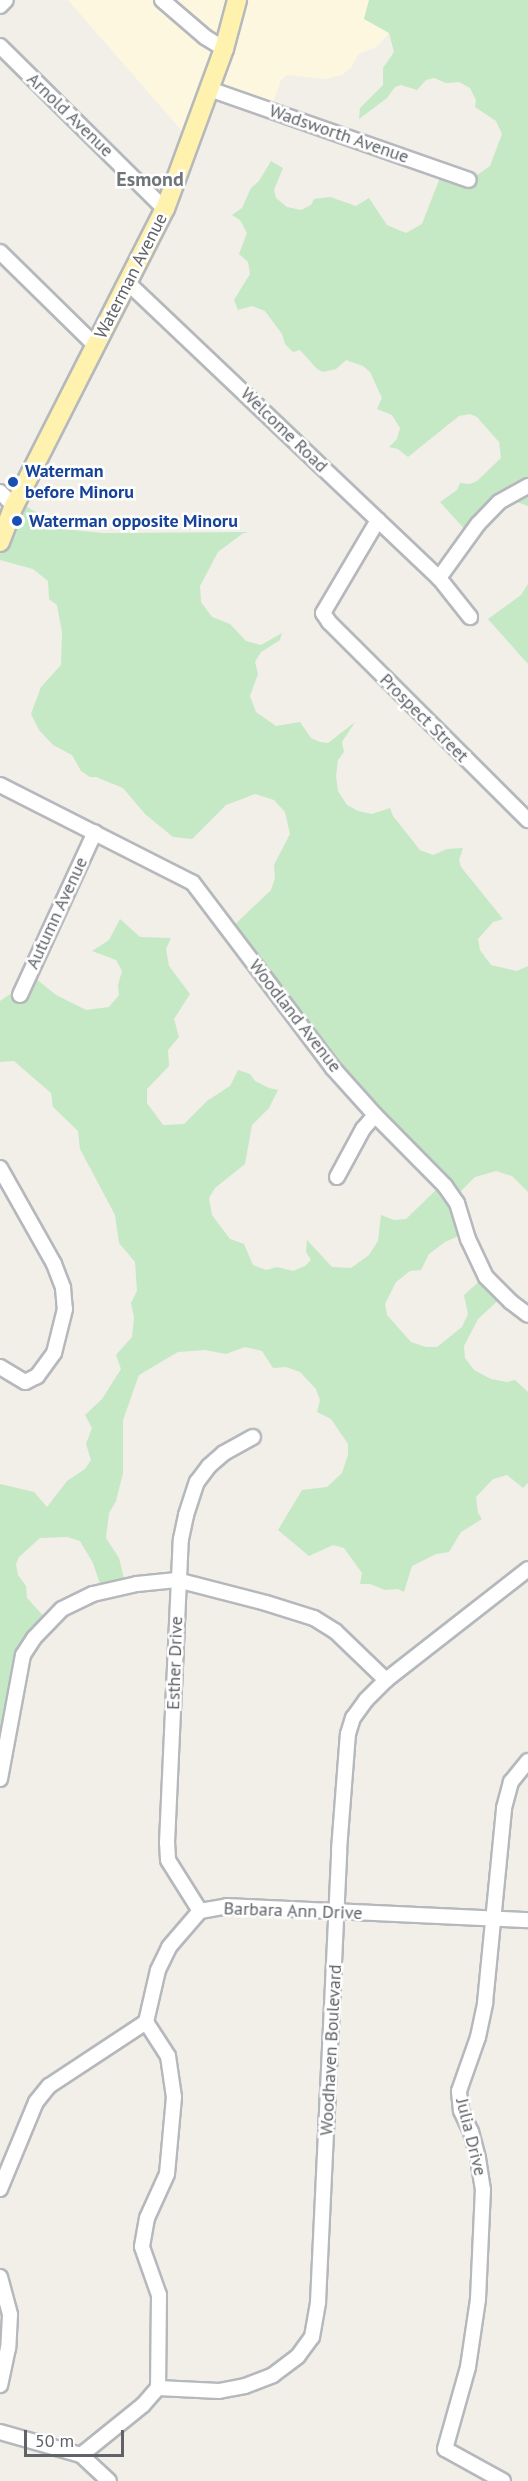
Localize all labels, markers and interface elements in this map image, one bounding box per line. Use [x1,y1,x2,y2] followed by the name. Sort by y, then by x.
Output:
[22,68,118,162] street label: Arnold Avenue
[266,100,412,168] street label: Wadsworth Avenue
[116,167,184,191] district label: Esmond
[90,209,172,343] street label: Waterman Avenue
[236,383,332,477] street label: Welcome Road
[25,461,134,504] place label: Waterman before Minoru
[6,475,20,489] marker: Waterman before Minoru
[29,510,238,532] place label: Waterman opposite Minoru
[10,514,24,528] marker: Waterman opposite Minoru
[375,669,473,767] street label: Prospect Street
[22,853,92,973] street label: Autumn Avenue
[244,955,346,1077] street label: Woodland Avenue
[163,1616,187,1710] street label: Esther Drive
[223,1898,363,1924] street label: Barbara Ann Drive
[316,1964,346,2136] street label: Woodhaven Boulevard
[451,2096,491,2178] street label: Julia Drive
[27,2418,128,2456] scale bar
[35,2429,74,2452] text: 50 m

